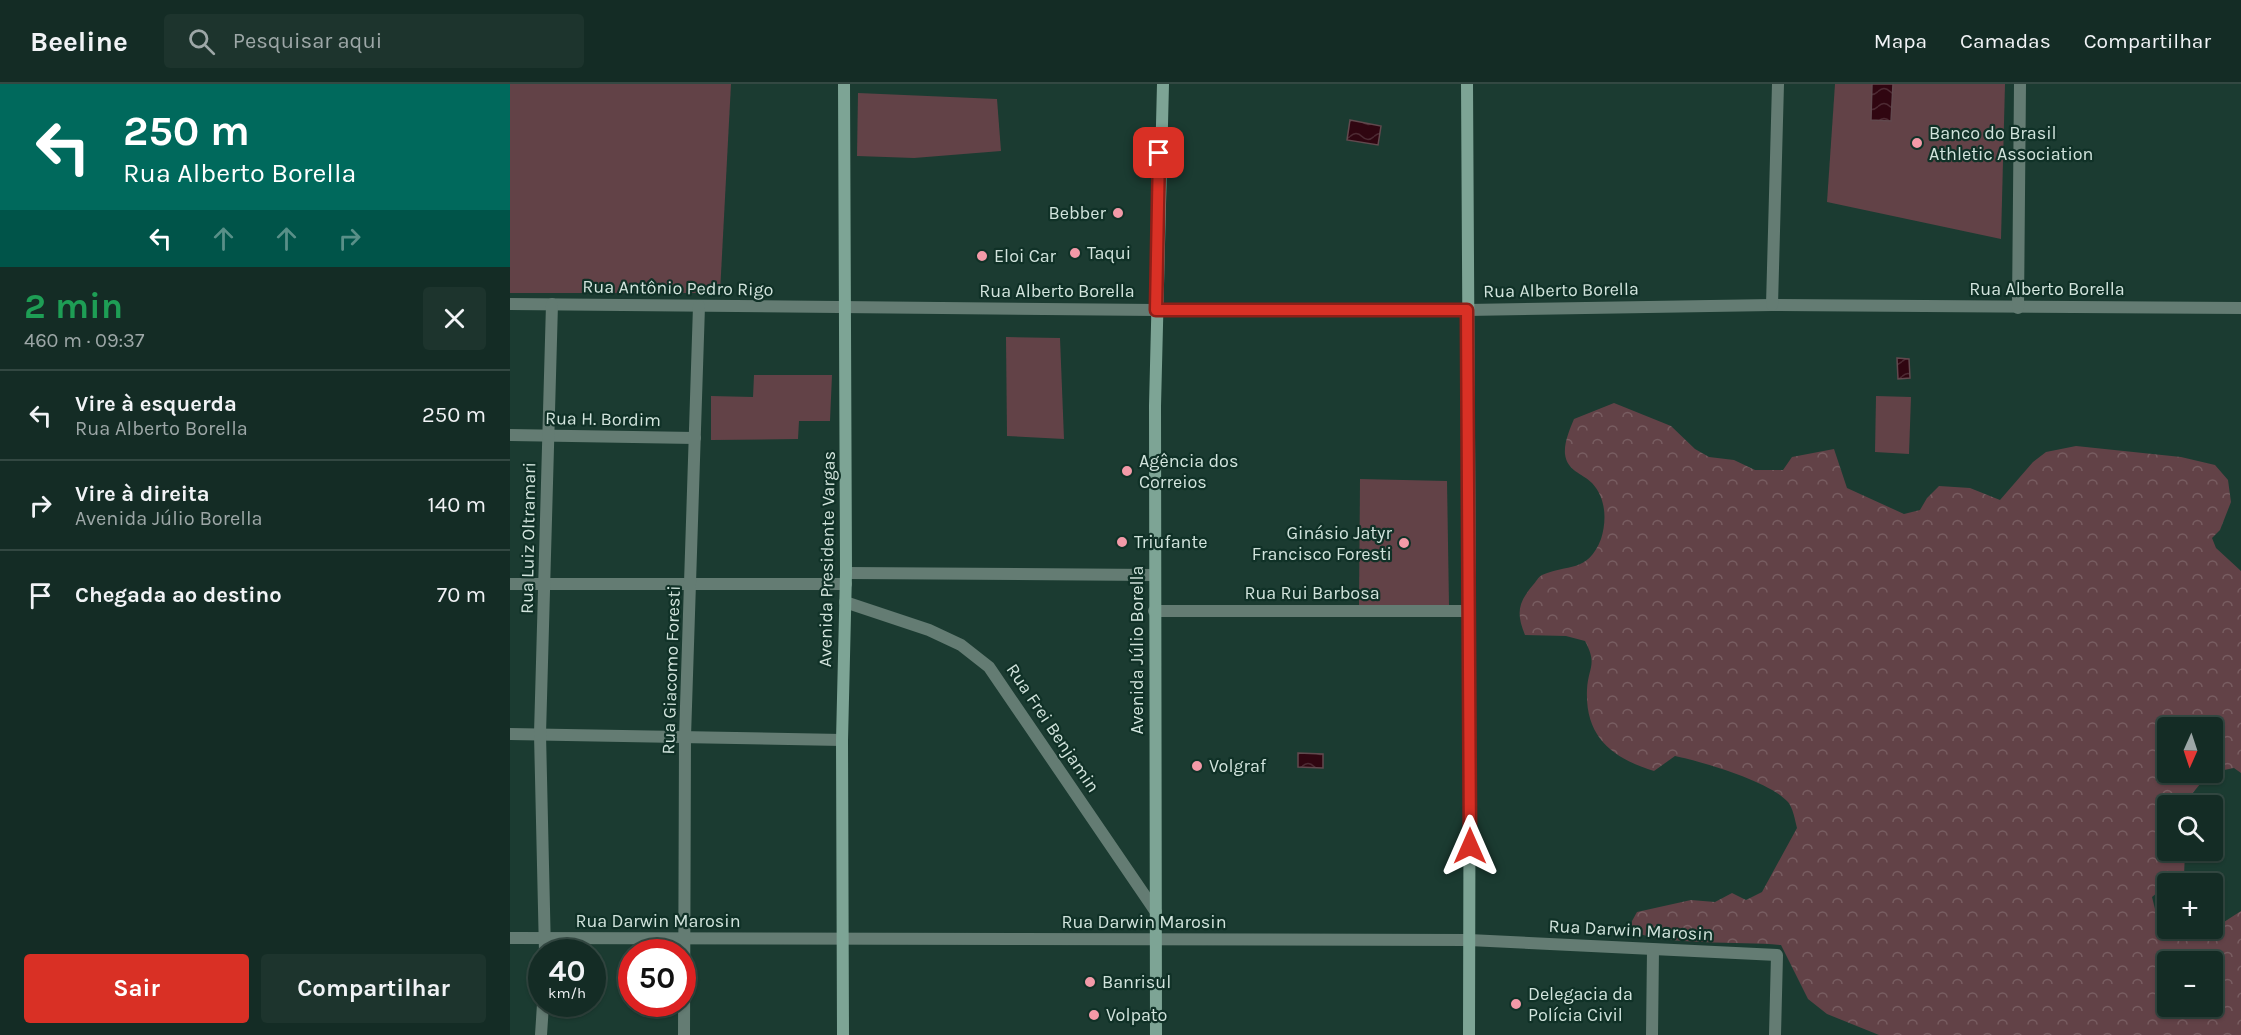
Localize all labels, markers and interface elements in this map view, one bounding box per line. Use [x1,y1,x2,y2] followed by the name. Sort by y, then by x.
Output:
[164,14,584,68] search box
[30,25,128,58] text: Beeline
[185,25,218,58] icon: search
[233,28,382,54] text: Pesquisar aqui
[1874,29,1927,53] text: Mapa
[1960,29,2051,53] text: Camadas
[2084,29,2211,53] text: Compartilhar
[123,106,250,156] text: 250 m
[24,108,102,186] icon: left
[1929,122,2093,165] place label: Banco do Brasil Athletic Association
[1133,127,1184,178] pin
[1142,136,1175,169] icon: arrive
[1910,136,1924,150] marker: Banco do Brasil Athletic Association
[123,157,356,189] text: Rua Alberto Borella
[1048,202,1106,224] place label: Bebber
[1111,206,1125,220] marker: Bebber
[144,222,177,255] icon: left
[207,222,240,255] icon: ahead
[270,222,303,255] icon: ahead
[333,222,366,255] icon: right
[1087,242,1131,264] place label: Taqui
[994,245,1057,267] place label: Eloi Car
[1068,246,1082,260] marker: Taqui
[975,249,989,263] marker: Eloi Car
[582,275,774,301] street label: Rua Antônio Pedro Rigo
[1483,278,1639,302] street label: Rua Alberto Borella
[1969,278,2125,300] street label: Rua Alberto Borella
[979,280,1135,302] street label: Rua Alberto Borella
[24,285,123,327] text: 2 min
[423,287,486,350] button: close
[24,329,144,352] text: 460 m · 09:37
[75,391,237,417] text: Vire à esquerda
[24,399,57,432] icon: left
[422,402,486,428] text: 250 m
[545,407,661,431] street label: Rua H. Bordim
[75,417,248,440] text: Rua Alberto Borella
[1139,450,1238,493] place label: Agência dos Correios
[814,451,840,667] street label: Avenida Presidente Vargas
[516,462,540,614] street label: Rua Luiz Oltramari
[1120,464,1134,478] marker: Agência dos Correios
[75,481,210,507] text: Vire à direita
[24,489,57,522] icon: right
[428,492,486,518] text: 140 m
[75,507,263,530] text: Avenida Júlio Borella
[1252,522,1392,565] place label: Ginásio Jatyr Francisco Foresti
[1134,531,1207,553] place label: Triufante
[1115,535,1129,549] marker: Triufante
[1397,536,1411,550] marker: Ginásio Jatyr Francisco Foresti
[1126,566,1148,734] street label: Avenida Júlio Borella
[24,579,57,612] icon: arrive
[75,582,282,608] text: Chegada ao destino
[437,582,486,608] text: 70 m
[1244,582,1380,604] street label: Rua Rui Barbosa
[657,585,685,755] street label: Rua Giacomo Foresti
[1002,659,1104,797] street label: Rua Frei Benjamin
[2157,717,2223,783] north arrow
[2157,717,2223,1017] map controls
[1209,755,1267,777] place label: Volgraf
[1190,759,1204,773] marker: Volgraf
[2157,795,2223,861] button: search
[1438,814,1502,878] position arrow
[2157,873,2223,939] button: +
[575,910,741,932] street label: Rua Darwin Marosin
[1061,911,1227,933] street label: Rua Darwin Marosin
[1548,915,1714,945] street label: Rua Darwin Marosin
[618,939,696,1017] speed limit sign: 50
[2157,951,2223,1017] button: −
[549,953,585,989] text: 40
[24,954,249,1023] button: Sair
[261,954,486,1023] button: Compartilhar
[1102,971,1171,993] place label: Banrisul
[1083,975,1097,989] marker: Banrisul
[1528,983,1633,1026] place label: Delegacia da Polícia Civil
[548,984,586,1002] text: km/h
[1509,997,1523,1011] marker: Delegacia da Polícia Civil
[1106,1004,1167,1026] place label: Volpato
[1087,1008,1101,1022] marker: Volpato

